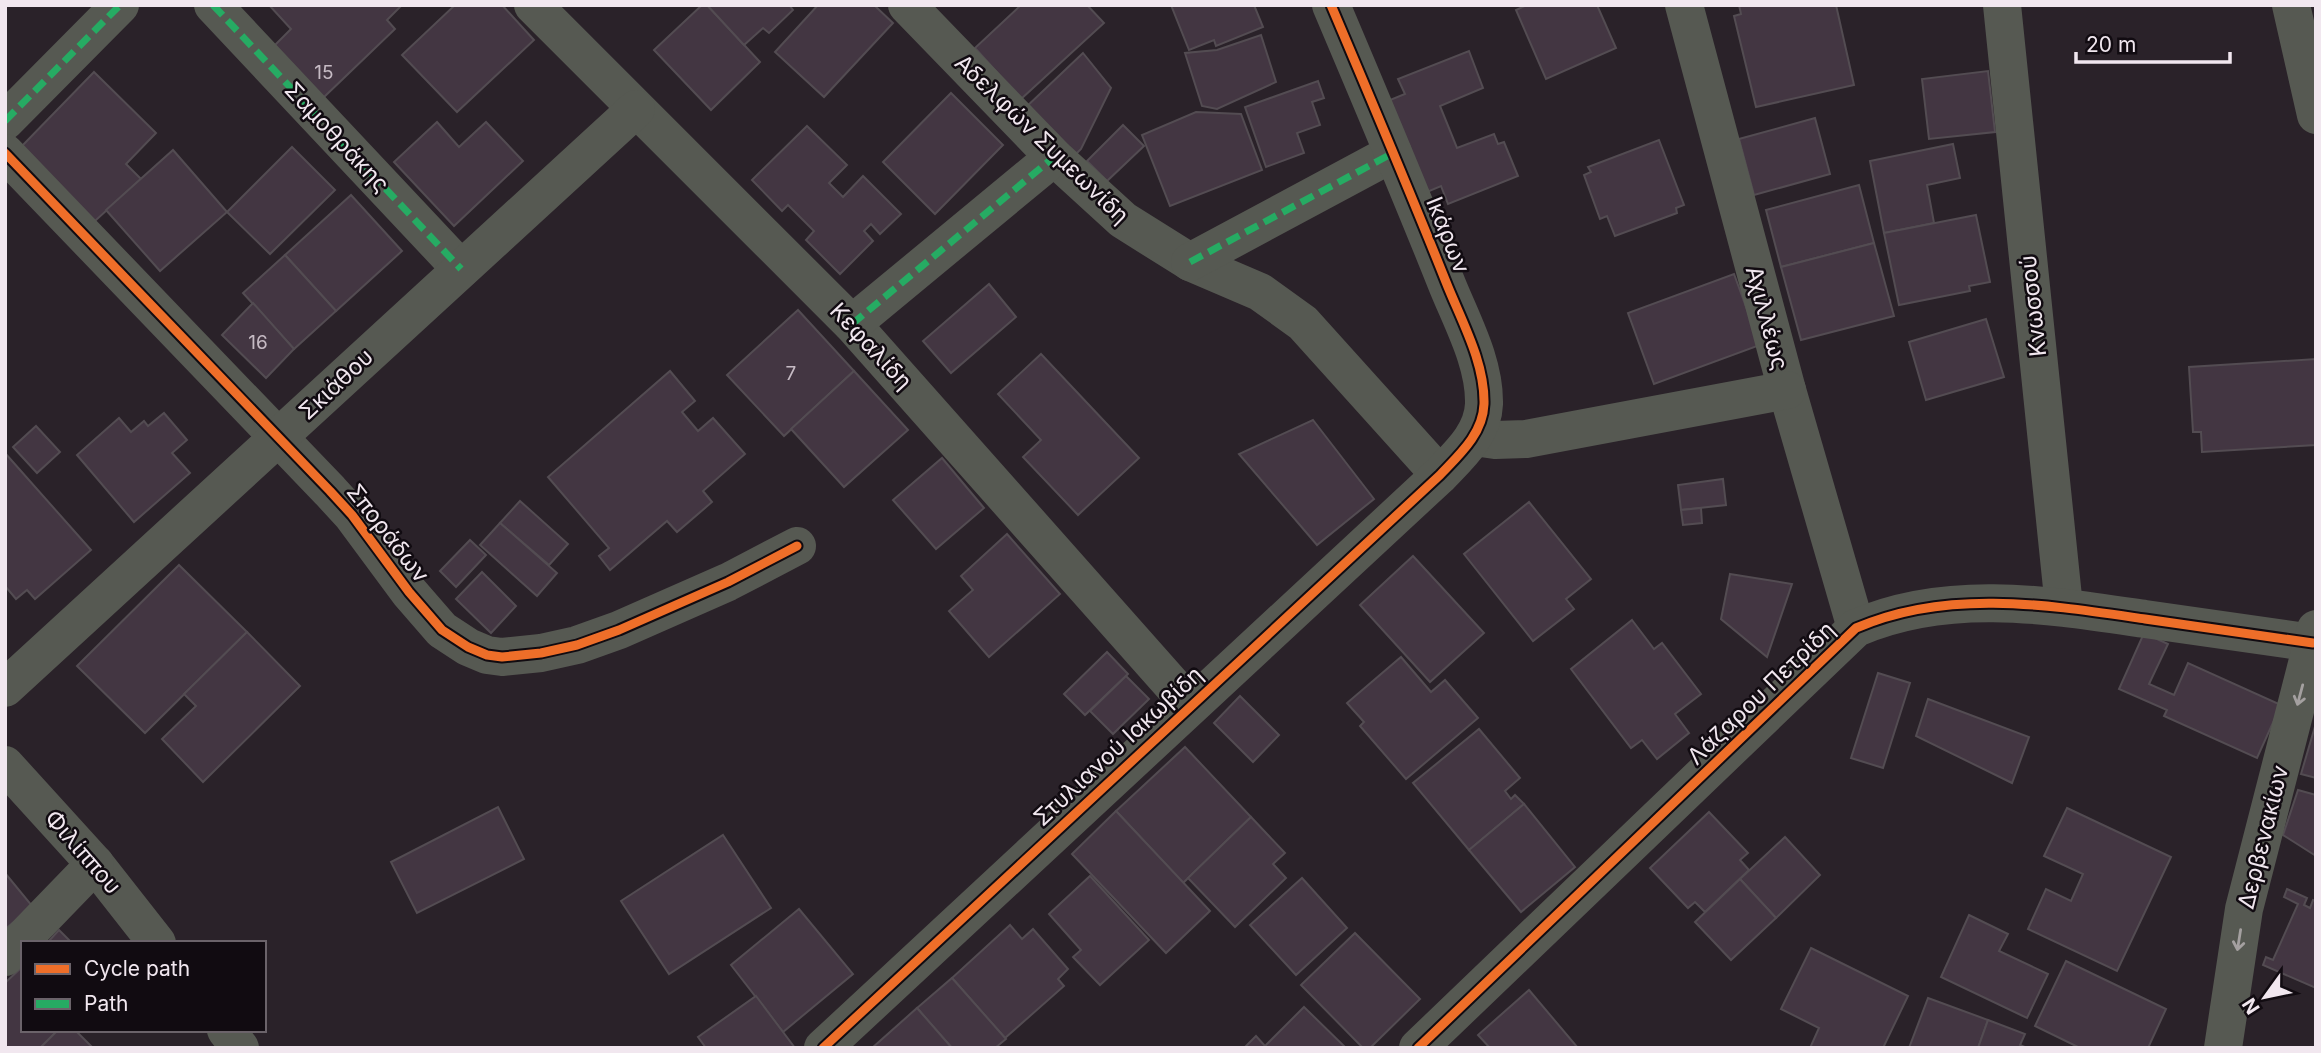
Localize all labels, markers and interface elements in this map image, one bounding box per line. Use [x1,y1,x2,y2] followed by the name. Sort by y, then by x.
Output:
[2076,21,2230,65] scale bar
[2086,32,2136,57] text: 20 m
[949,49,1135,229] street label: Αδελφών Συμεωνίδη
[314,61,334,84] house number: 15
[279,76,395,198] street label: Σαμοθράκης
[1420,193,1476,277] street label: Ικάρων
[2014,254,2052,358] street label: Κνωσσού
[1740,263,1794,373] street label: Αχιλλέως
[824,297,918,395] street label: Κεφαλίδη
[248,331,268,354] house number: 16
[293,343,379,425] street label: Σκιάθου
[786,362,796,385] house number: 7
[341,478,435,588] street label: Σποράδων
[1681,616,1841,770] street label: Λάζαρου Πετρίδη
[1028,660,1208,832] street label: Στυλιανού Ιακωβίδη
[2293,683,2306,706] one-way arrow
[2232,762,2294,912] street label: Δερβενακίων
[39,804,127,900] street label: Φιλίππου
[2232,928,2245,951] one-way arrow
[21,941,266,1032] legend
[84,956,190,981] text: Cycle path
[2230,962,2300,1032] north arrow
[84,991,129,1016] text: Path
[2238,994,2265,1018] text: N

